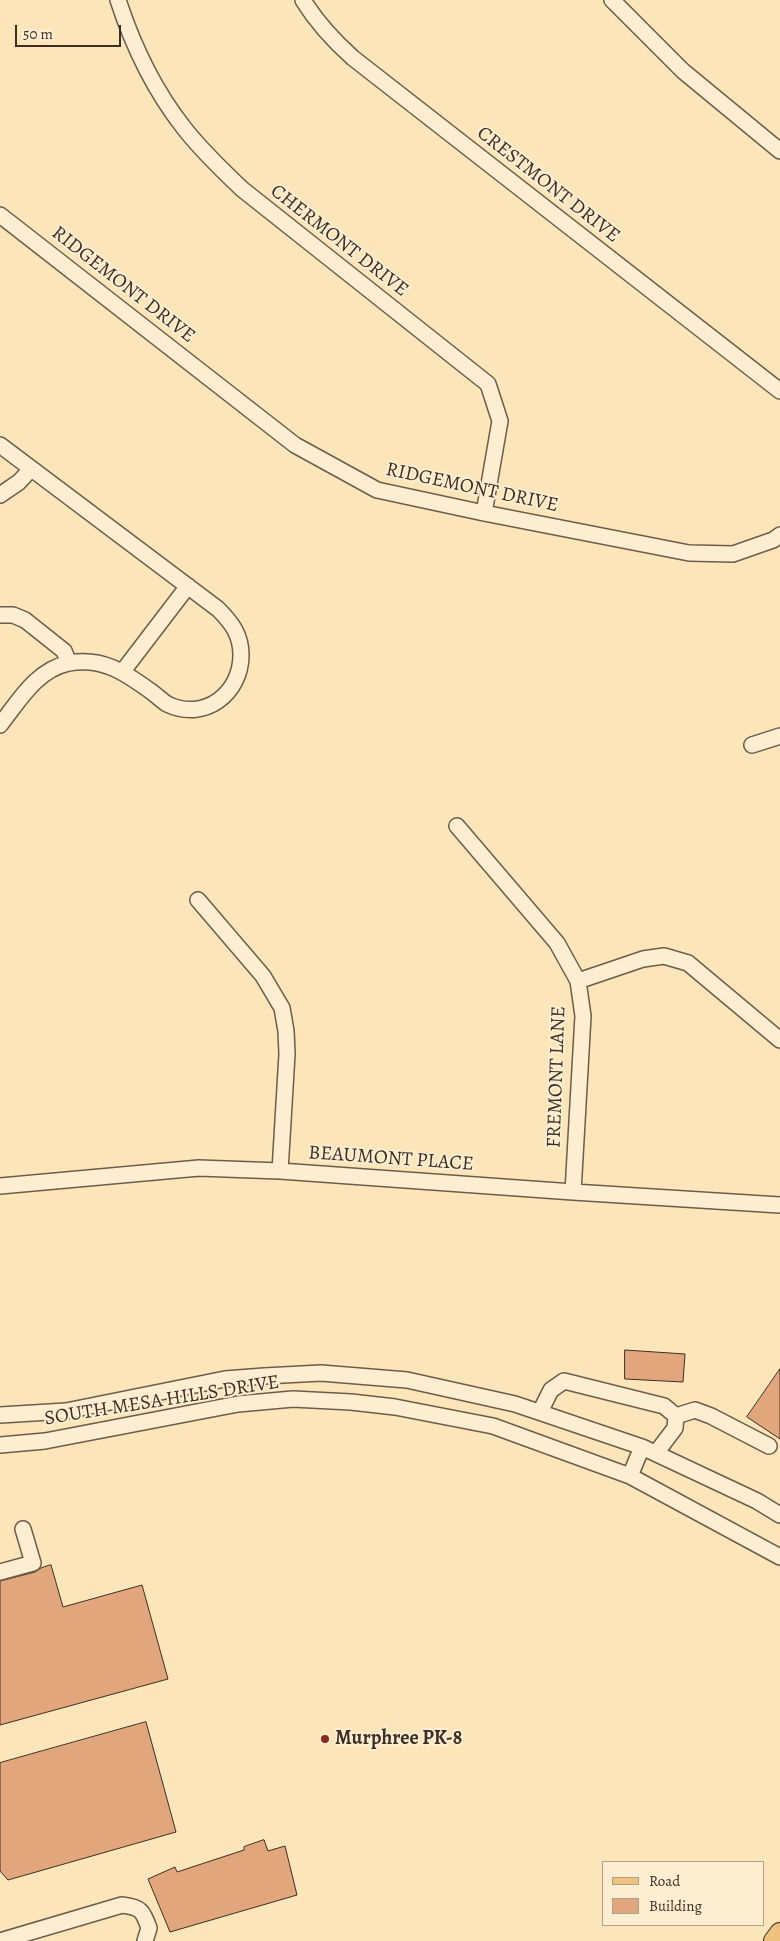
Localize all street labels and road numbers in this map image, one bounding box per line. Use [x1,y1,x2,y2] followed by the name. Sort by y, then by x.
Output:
[472,122,624,248] street label: CRESTMONT DRIVE
[265,180,413,302] street label: CHERMONT DRIVE
[46,221,200,349] street label: RIDGEMONT DRIVE
[384,458,560,518] street label: RIDGEMONT DRIVE
[543,1006,571,1148] street label: FREMONT LANE
[307,1141,475,1177] street label: BEAUMONT PLACE
[43,1371,281,1431] street label: SOUTH MESA HILLS DRIVE

